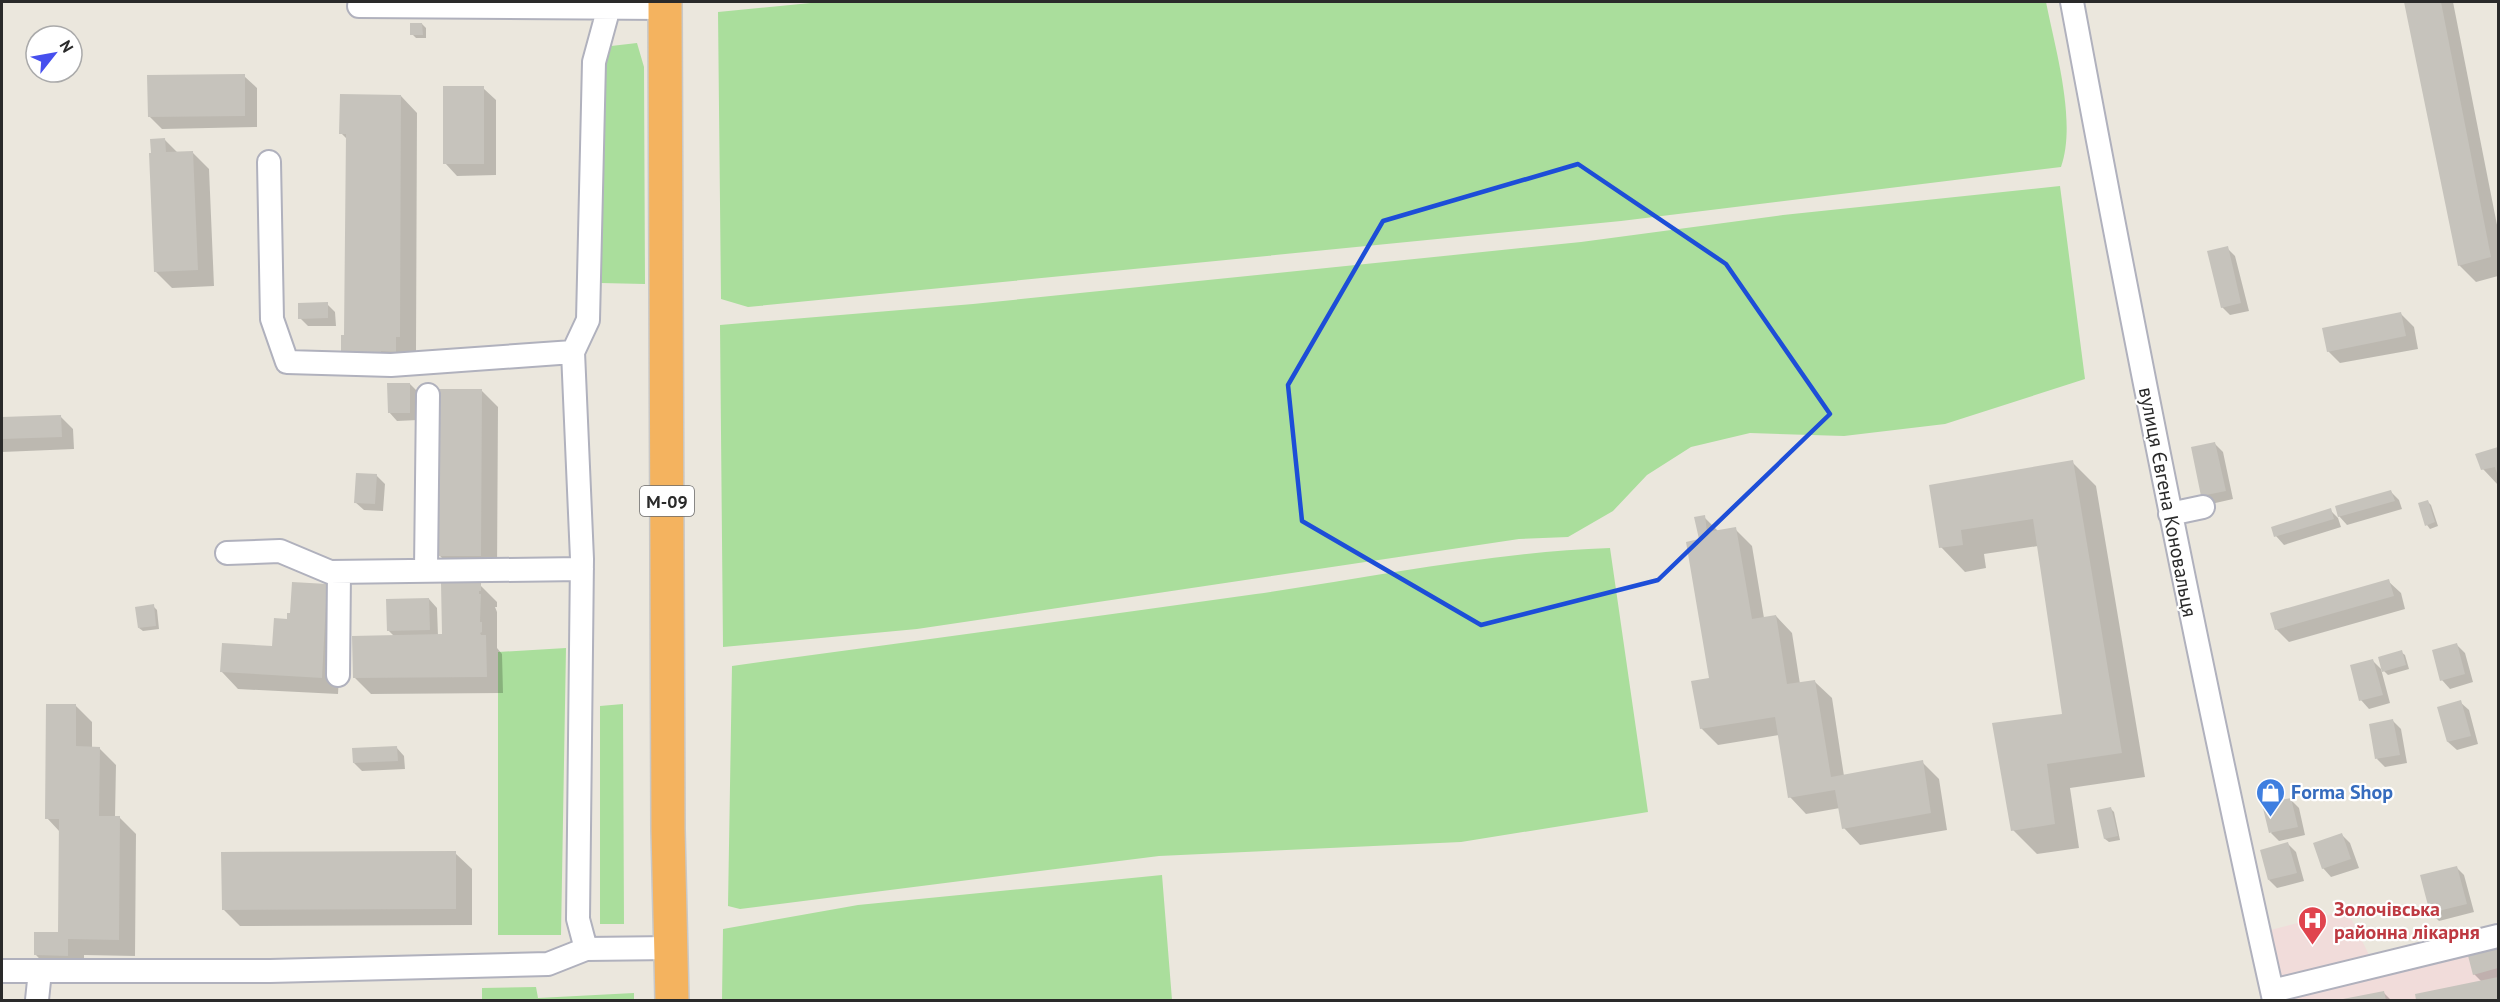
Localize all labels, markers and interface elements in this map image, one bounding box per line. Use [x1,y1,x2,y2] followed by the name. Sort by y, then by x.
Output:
[24,24,84,84] north arrow
[56,37,78,56] text: N
[2133,385,2203,619] street label: вулиця Євгена Коновальця
[640,486,694,516] road number: М-09
[2254,776,2286,818] shop icon: Forma Shop
[2291,779,2393,805] place label: Forma Shop
[2334,896,2480,945] place label: Золочівська районна лікарня
[2297,904,2329,946] hospital icon: Золочівська районна лікарня

